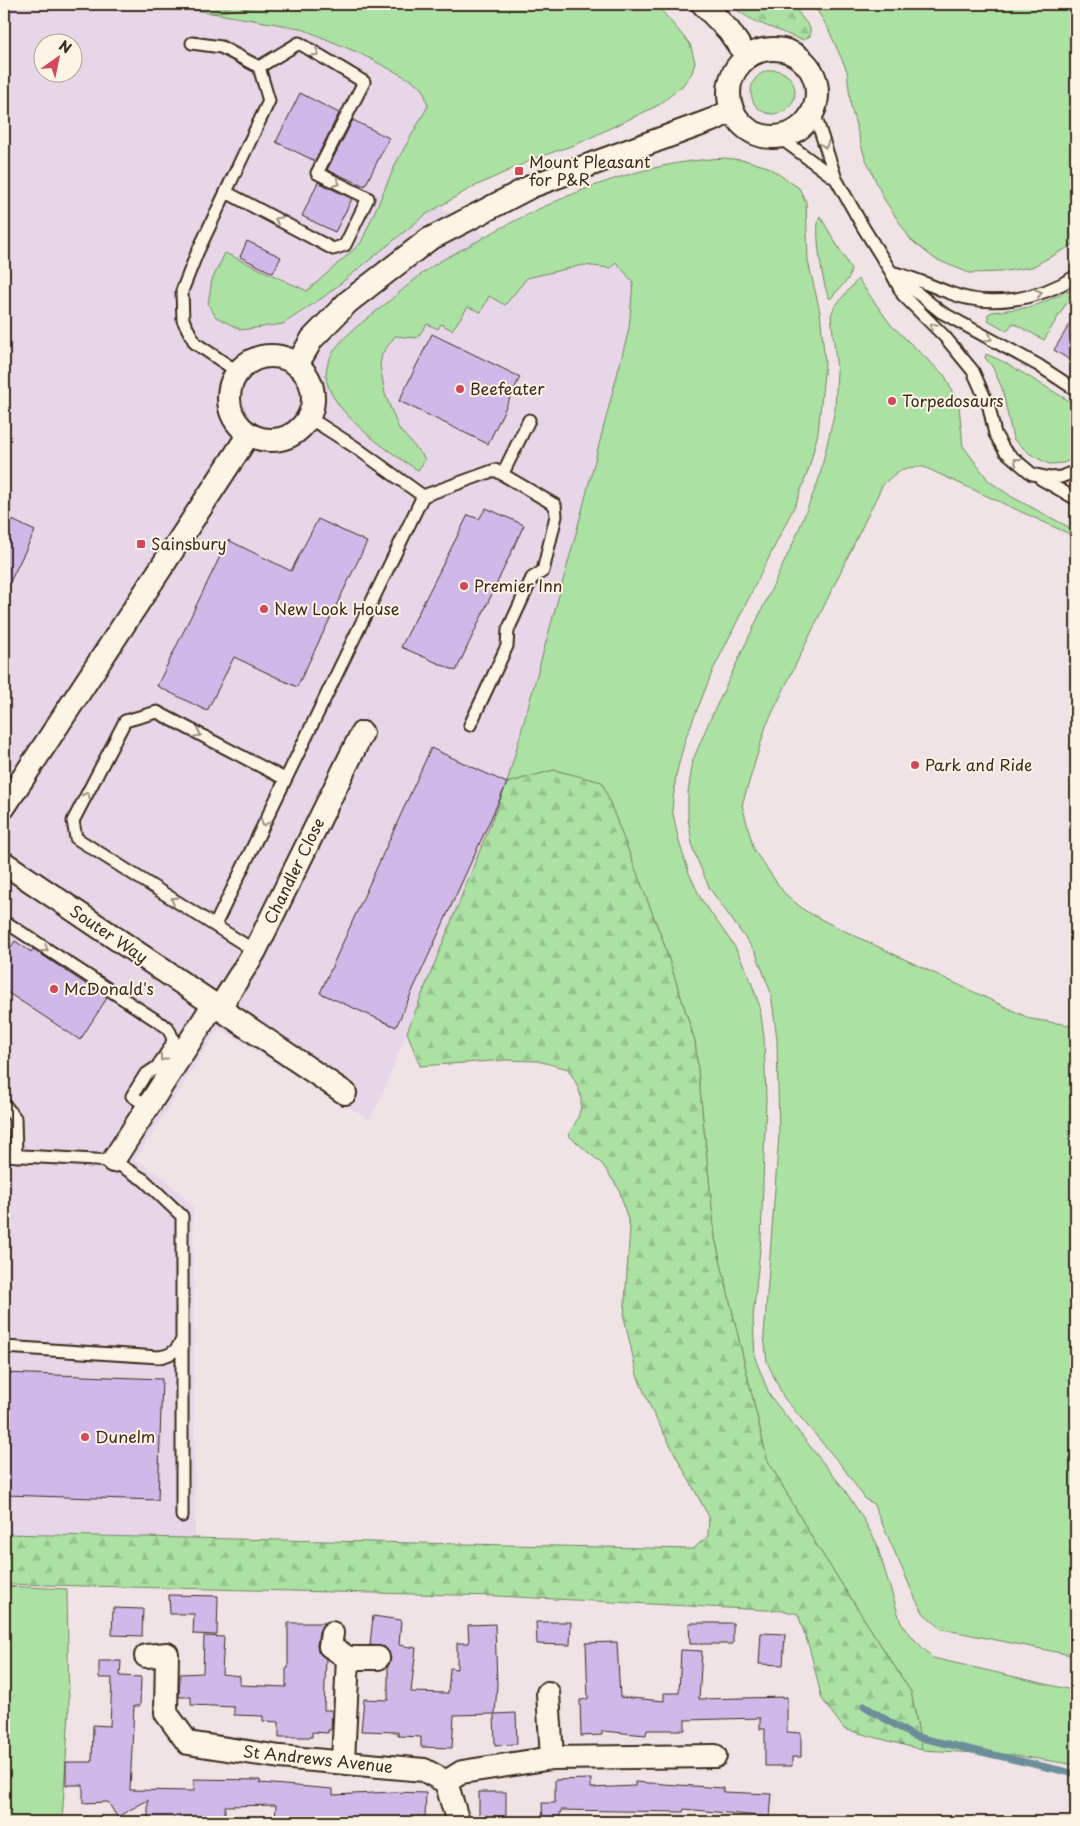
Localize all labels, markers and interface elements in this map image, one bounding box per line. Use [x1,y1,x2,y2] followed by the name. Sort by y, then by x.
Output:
[32,32,82,82] north arrow
[55,35,76,59] text: N
[311,47,320,57] one-way arrow
[819,140,829,149] one-way arrow
[529,149,651,191] place label: Mount Pleasant for P&R
[513,165,525,177] marker: Mount Pleasant for P&R
[332,177,341,187] one-way arrow
[274,216,283,226] one-way arrow
[1035,289,1043,299] one-way arrow
[930,322,939,331] one-way arrow
[984,332,993,342] one-way arrow
[470,376,545,400] place label: Beefeater
[454,383,466,395] marker: Beefeater
[902,388,1004,412] place label: Torpedosaurs
[886,395,898,407] marker: Torpedosaurs
[1013,457,1022,466] one-way arrow
[151,531,227,555] place label: Sainsbury
[135,538,147,550] marker: Sainsbury
[474,573,563,597] place label: Premier Inn
[458,580,470,592] marker: Premier Inn
[274,596,400,620] place label: New Look House
[258,603,270,615] marker: New Look House
[193,728,202,738] one-way arrow
[925,752,1032,776] place label: Park and Ride
[909,759,921,771] marker: Park and Ride
[81,791,91,800] one-way arrow
[257,813,329,928] street label: Chandler Close
[260,818,270,827] one-way arrow
[170,896,179,906] one-way arrow
[66,898,153,968] street label: Souter Way
[40,942,49,952] one-way arrow
[64,976,154,1000] place label: McDonald's
[48,983,60,995] marker: McDonald's
[160,1053,169,1062] one-way arrow
[95,1424,155,1448] place label: Dunelm
[79,1431,91,1443] marker: Dunelm
[242,1738,394,1778] street label: St Andrews Avenue

